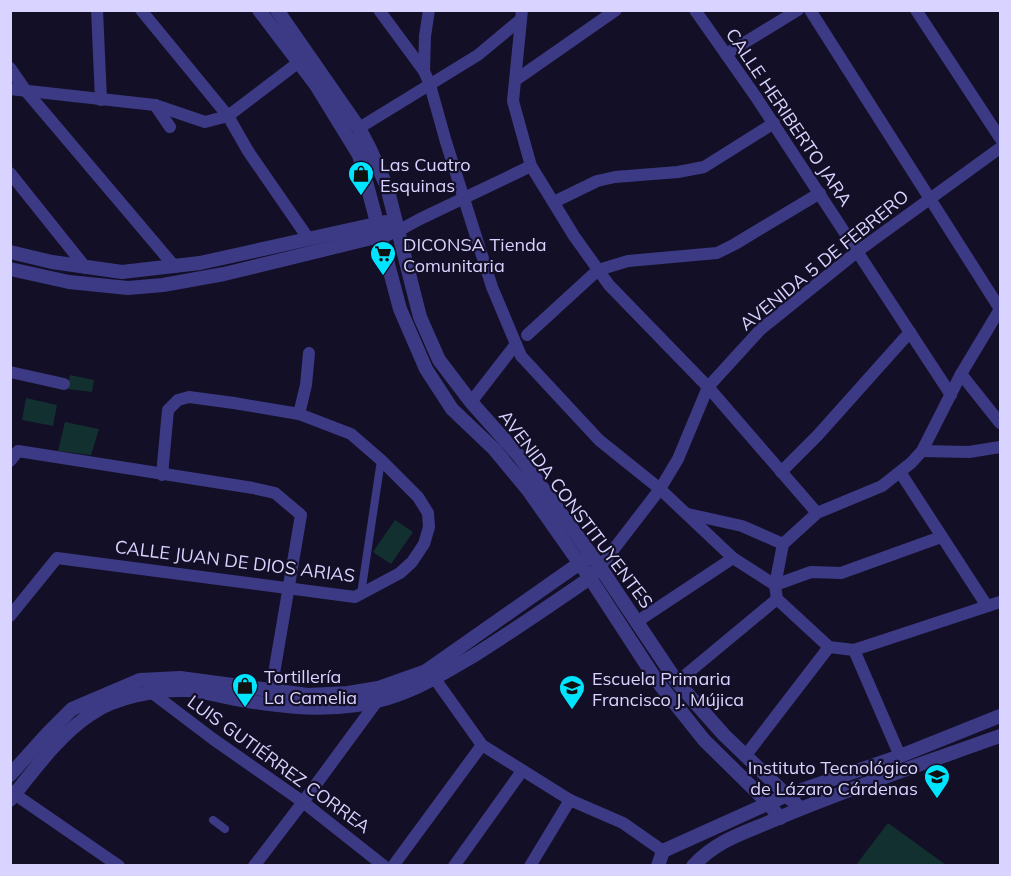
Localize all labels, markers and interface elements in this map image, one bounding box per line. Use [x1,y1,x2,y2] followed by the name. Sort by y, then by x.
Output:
[721,24,857,210] street label: CALLE HERIBERTO JARA
[380,153,471,197] place label: Las Cuatro Esquinas
[346,159,376,197] shop icon: Las Cuatro Esquinas
[735,185,913,335] street label: AVENIDA 5 DE FEBRERO
[403,233,547,277] place label: DICONSA Tienda Comunitaria
[368,239,398,277] supermarket icon: DICONSA Tienda Comunitaria
[494,405,658,613] street label: AVENIDA CONSTITUYENTES
[114,535,356,587] street label: CALLE JUAN DE DIOS ARIAS
[264,665,357,709] place label: Tortillería La Camelia
[592,667,744,711] place label: Escuela Primaria Francisco J. Mújica
[230,671,260,709] shop icon: Tortillería La Camelia
[557,673,587,711] school or university icon: Escuela Primaria Francisco J. Mújica
[183,690,375,838] street label: LUIS GUTIÉRREZ CORREA
[748,756,918,800] place label: Instituto Tecnológico de Lázaro Cárdenas
[922,762,952,800] school or university icon: Instituto Tecnológico de Lázaro Cárdenas

